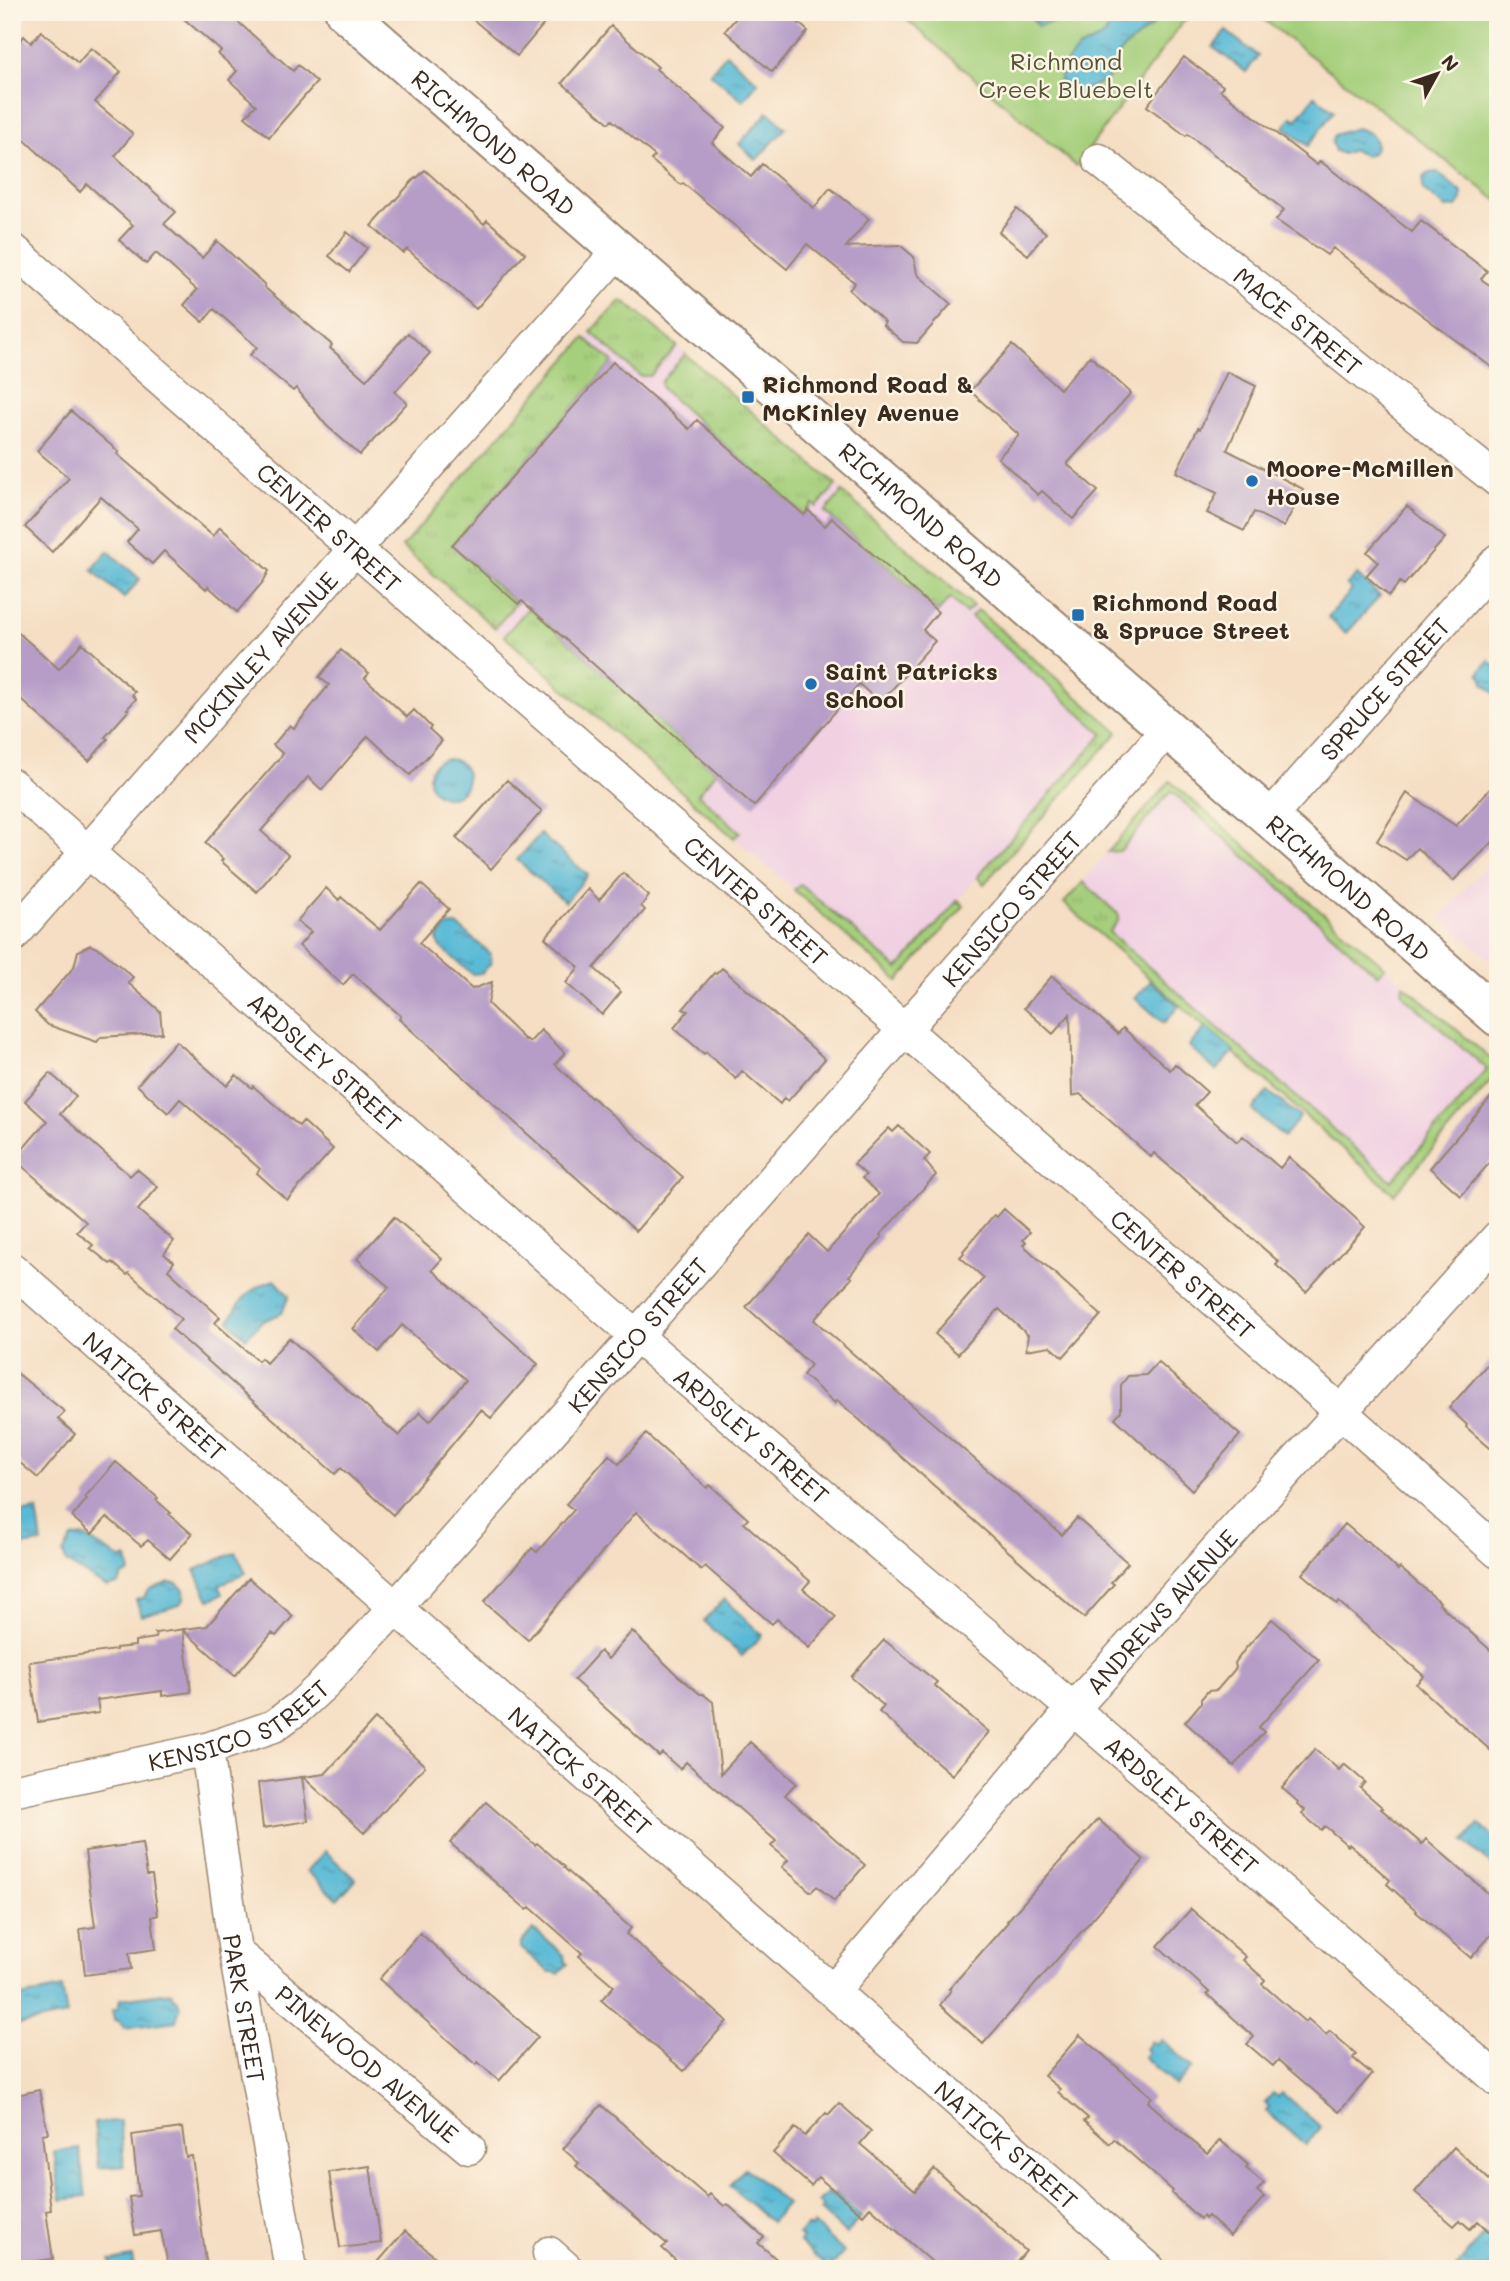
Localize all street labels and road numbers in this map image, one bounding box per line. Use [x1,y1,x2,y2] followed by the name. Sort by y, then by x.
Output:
[406,62,583,222] street label: RICHMOND ROAD
[1228,259,1369,381] street label: MACE STREET
[833,435,1010,595] street label: RICHMOND ROAD
[251,455,408,598] street label: CENTER STREET
[176,565,344,749] street label: MCKINLEY AVENUE
[1312,610,1456,766] street label: SPRUCE STREET
[1261,807,1438,967] street label: RICHMOND ROAD
[934,824,1088,993] street label: KENSICO STREET
[678,828,835,972] street label: CENTER STREET
[242,986,409,1138] street label: ARDSLEY STREET
[1105,1202,1262,1345] street label: CENTER STREET
[560,1250,714,1419] street label: KENSICO STREET
[77,1324,233,1467] street label: NATICK STREET
[668,1360,836,1510] street label: ARDSLEY STREET
[1079,1522,1244,1700] street label: ANDREWS AVENUE
[145,1672,335,1777] street label: KENSICO STREET
[502,1699,659,1841] street label: NATICK STREET
[1099,1729,1266,1880] street label: ARDSLEY STREET
[217,1932,273,2085] street label: PARK STREET
[270,1977,466,2149] street label: PINEWOOD AVENUE
[929,2073,1085,2215] street label: NATICK STREET

